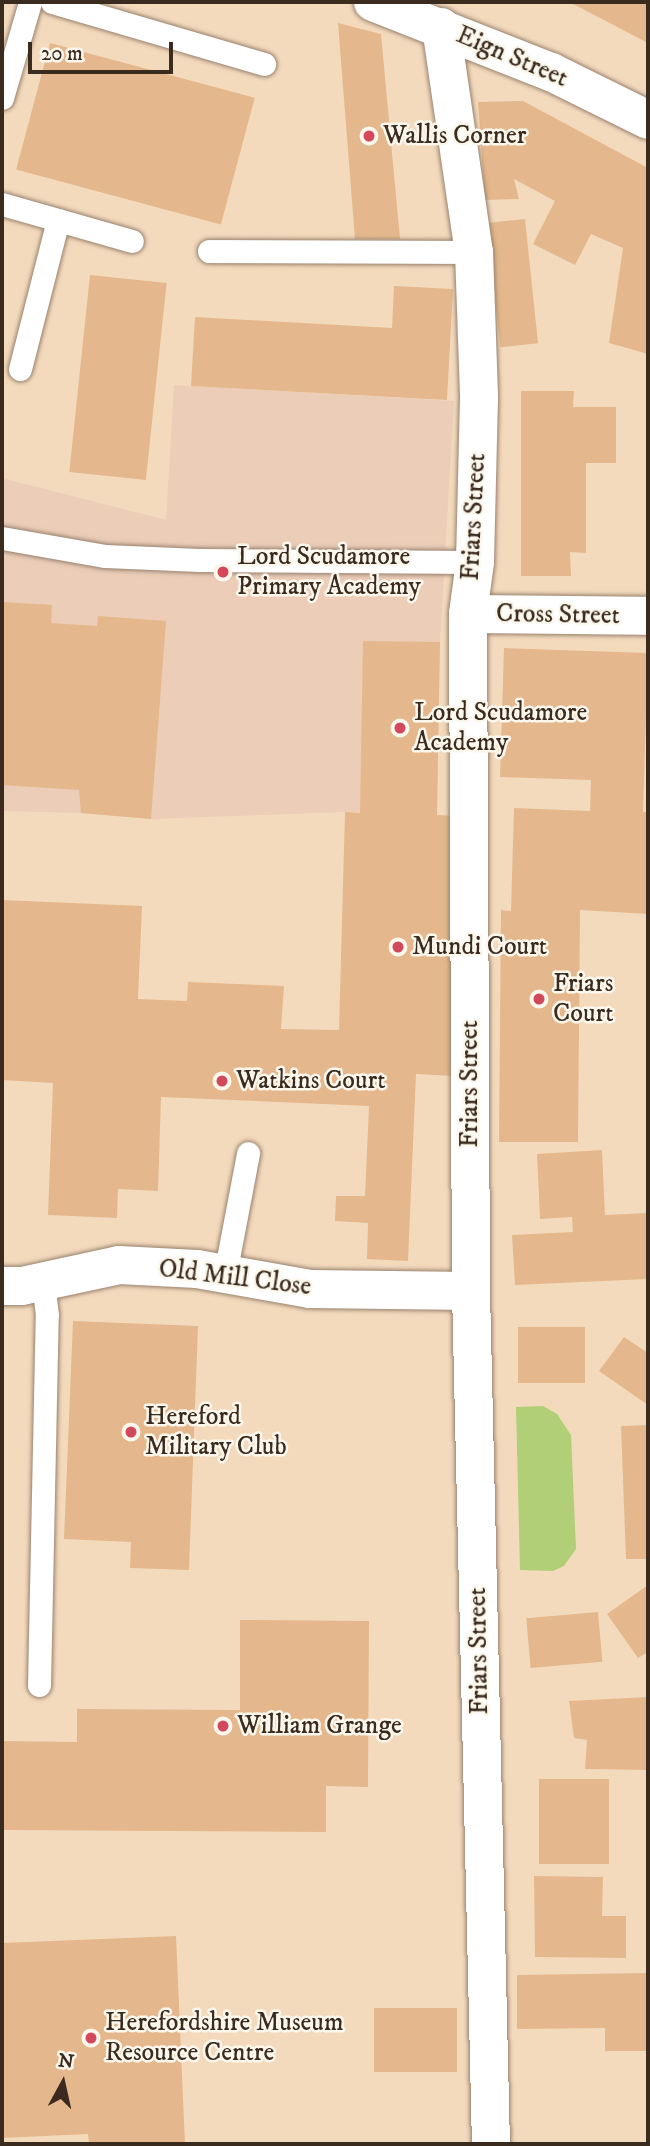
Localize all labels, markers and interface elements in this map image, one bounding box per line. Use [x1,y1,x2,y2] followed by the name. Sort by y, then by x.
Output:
[451,20,573,94] street label: Eign Street
[32,28,177,72] scale bar
[41,41,83,67] text: 20 m
[383,120,526,152] place label: Wallis Corner
[361,128,377,144] marker: Wallis Corner
[455,453,493,581] street label: Friars Street
[237,541,421,602] place label: Lord Scudamore Primary Academy
[215,564,231,580] marker: Lord Scudamore Primary Academy
[496,598,620,632] street label: Cross Street
[414,697,587,758] place label: Lord Scudamore Academy
[392,720,408,736] marker: Lord Scudamore Academy
[412,931,547,963] place label: Mundi Court
[390,939,406,955] marker: Mundi Court
[553,968,613,1030] place label: Friars Court
[531,991,547,1007] marker: Friars Court
[454,1020,486,1148] street label: Friars Street
[236,1065,386,1097] place label: Watkins Court
[214,1073,230,1089] marker: Watkins Court
[157,1253,313,1303] street label: Old Mill Close
[145,1401,287,1462] place label: Hereford Military Club
[123,1424,139,1440] marker: Hereford Military Club
[462,1587,496,1715] street label: Friars Street
[237,1710,402,1742] place label: William Grange
[215,1718,231,1734] marker: William Grange
[105,2007,343,2068] place label: Herefordshire Museum Resource Centre
[83,2030,99,2046] marker: Herefordshire Museum Resource Centre
[28,2048,98,2118] north arrow
[57,2049,75,2074] text: N

